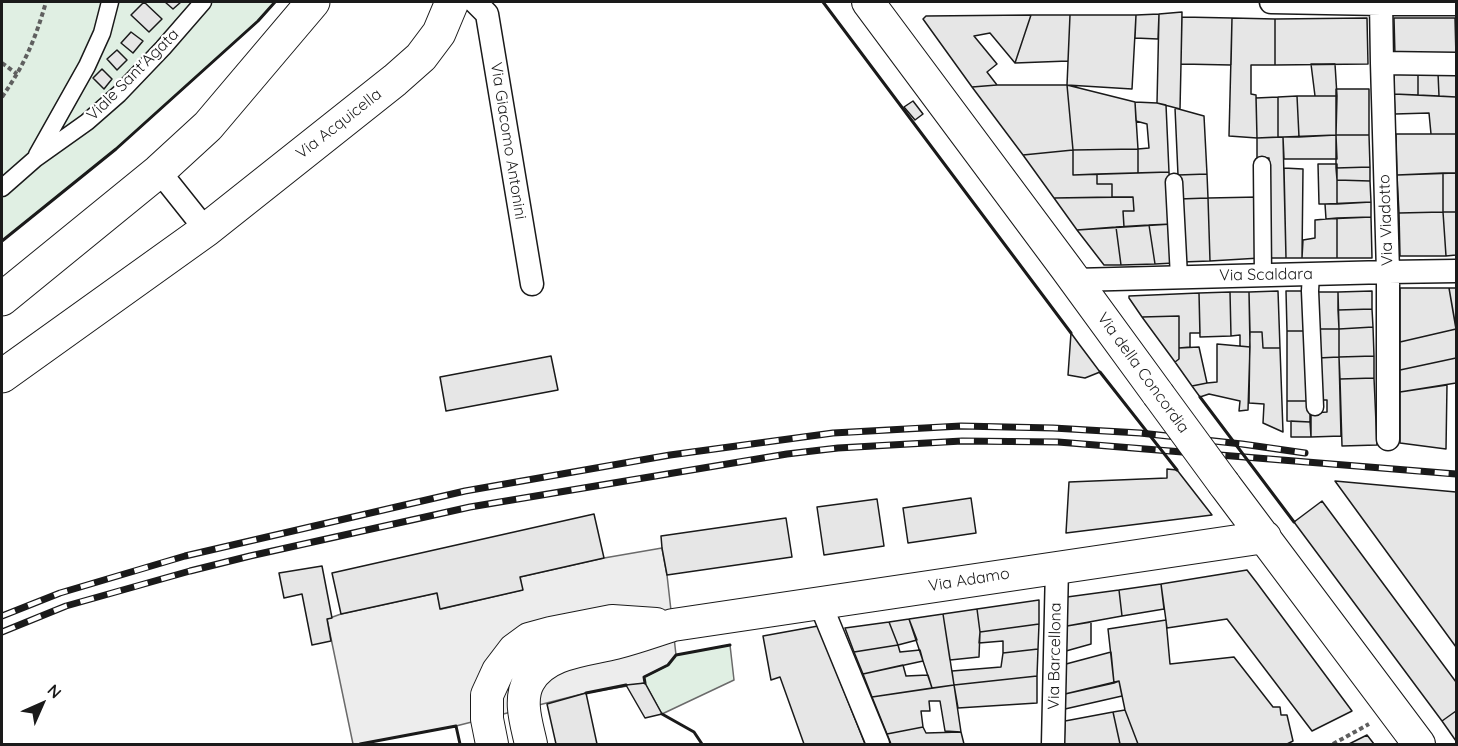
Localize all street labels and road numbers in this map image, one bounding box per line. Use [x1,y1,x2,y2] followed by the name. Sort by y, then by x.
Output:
[83,25,183,125] street label: Viale Sant'Agata
[486,61,530,221] street label: Via Giacomo Antonini
[292,85,386,163] street label: Via Acquicella
[1375,174,1397,266] street label: Via Viadotto
[1219,265,1313,285] street label: Via Scaldara
[1093,309,1193,437] street label: Via della Concordia
[927,564,1011,596] street label: Via Adamo
[1044,602,1066,710] street label: Via Barcellona

